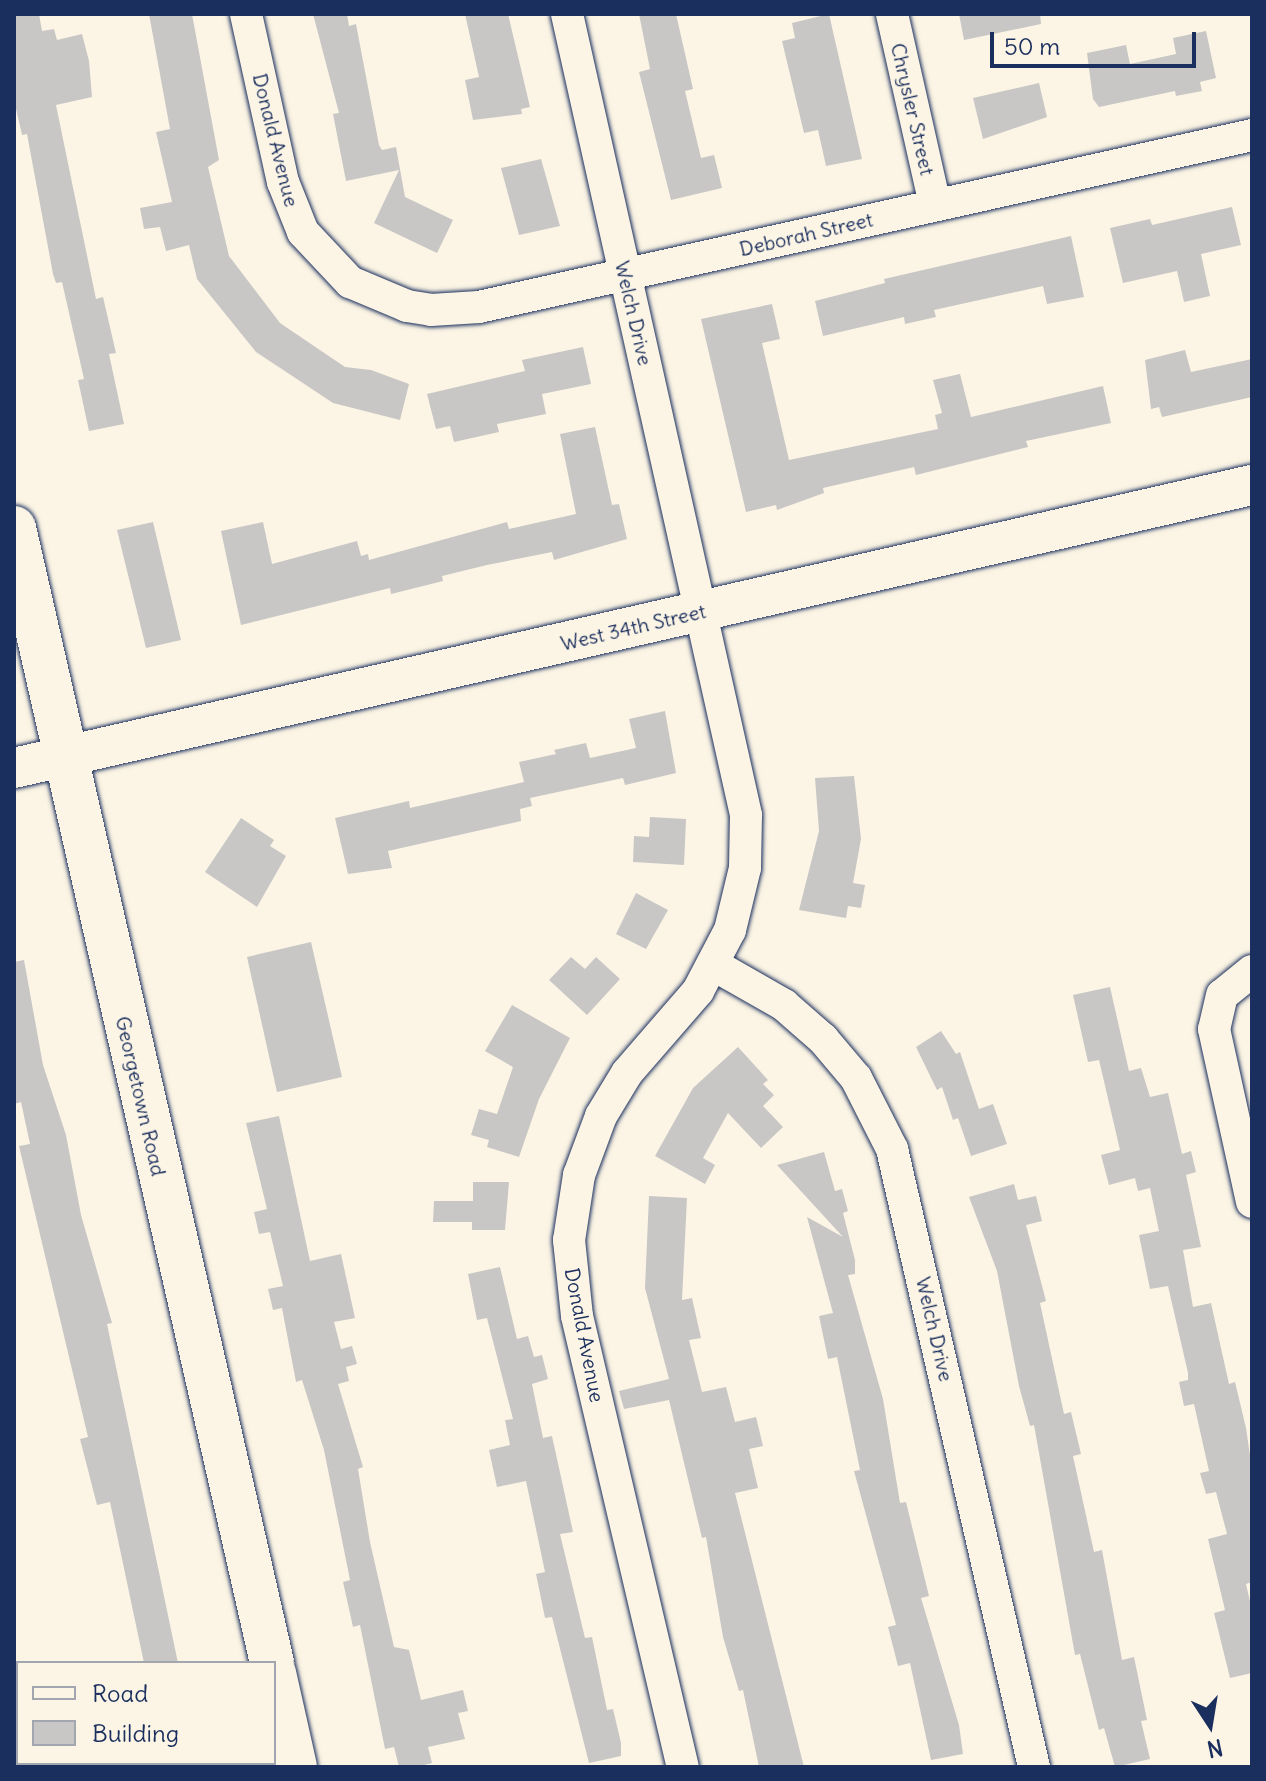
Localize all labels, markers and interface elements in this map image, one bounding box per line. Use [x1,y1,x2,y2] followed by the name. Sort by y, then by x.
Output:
[994,16,1200,66] scale bar
[1004,31,1060,61] text: 50 m
[886,41,940,177] street label: Chrysler Street
[248,71,304,209] street label: Donald Avenue
[737,207,875,261] street label: Deborah Street
[610,258,658,368] street label: Welch Drive
[558,599,708,655] street label: West 34th Street
[111,1014,171,1178] street label: Georgetown Road
[560,1266,610,1404] street label: Donald Avenue
[911,1274,959,1384] street label: Welch Drive
[16,1661,276,1765] legend
[92,1678,148,1708] text: Road
[1170,1685,1250,1765] north arrow
[92,1718,179,1748] text: Building
[1205,1733,1225,1764] text: N

